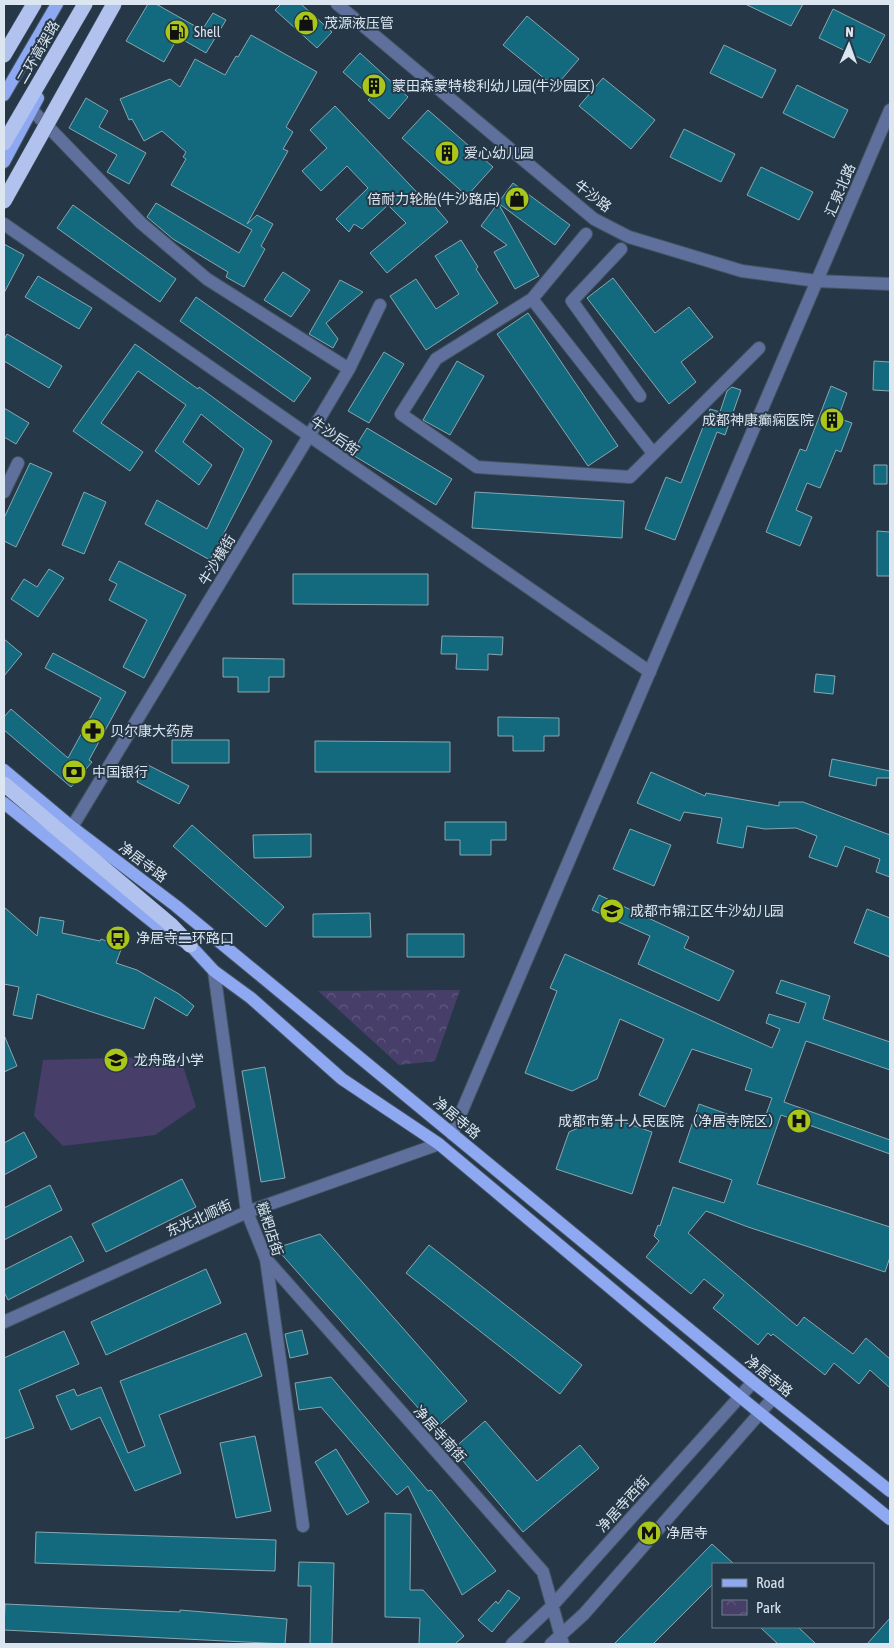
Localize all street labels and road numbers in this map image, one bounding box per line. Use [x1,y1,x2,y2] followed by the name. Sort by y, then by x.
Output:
[14,18,62,86] street label: 二环高架路
[822,161,858,219] street label: 汇泉北路
[571,177,615,215] street label: 牛沙路
[307,413,363,459] street label: 牛沙后街
[196,532,238,588] street label: 牛沙横街
[116,839,170,885] street label: 净居寺路
[430,1094,484,1142] street label: 净居寺路
[164,1196,234,1240] street label: 东光北顺街
[254,1200,286,1258] street label: 糍粑店街
[742,1352,796,1400] street label: 净居寺路
[411,1403,469,1465] street label: 净居寺南街
[594,1473,652,1535] street label: 净居寺西街

